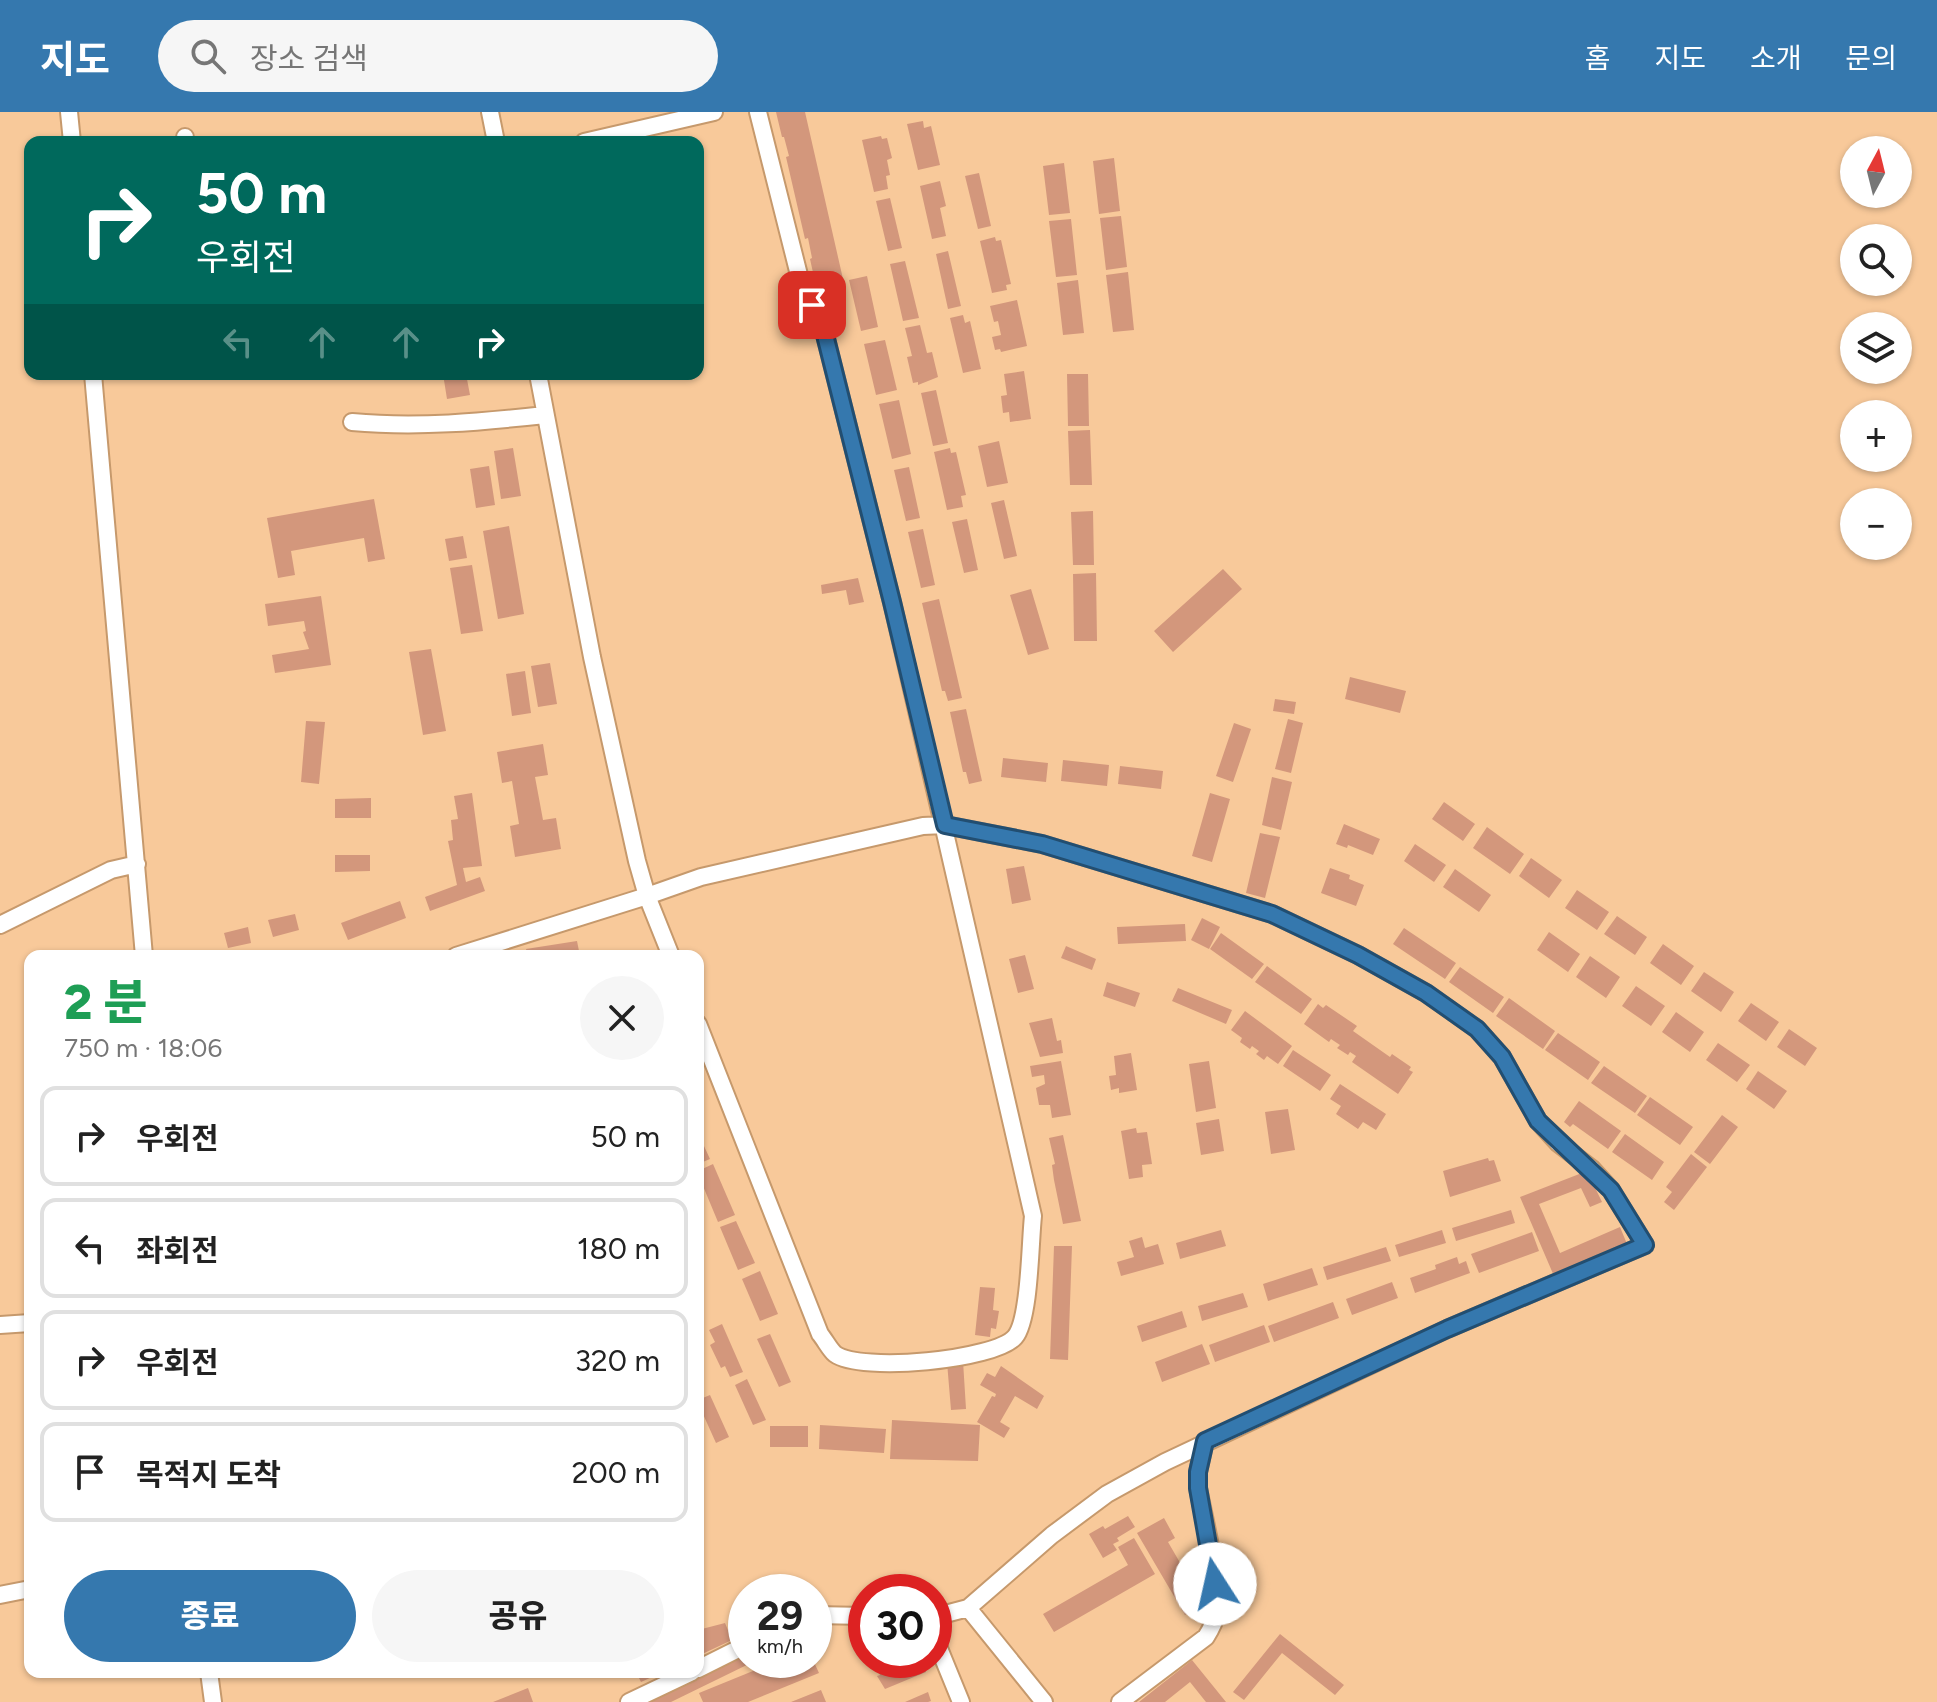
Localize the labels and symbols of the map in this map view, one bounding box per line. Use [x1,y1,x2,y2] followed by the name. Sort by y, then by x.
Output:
[1840,136,1912,208] north arrow
[778,271,846,339] pin
[1173,1542,1257,1626] position arrow
[848,1574,952,1678] speed limit sign: 30

